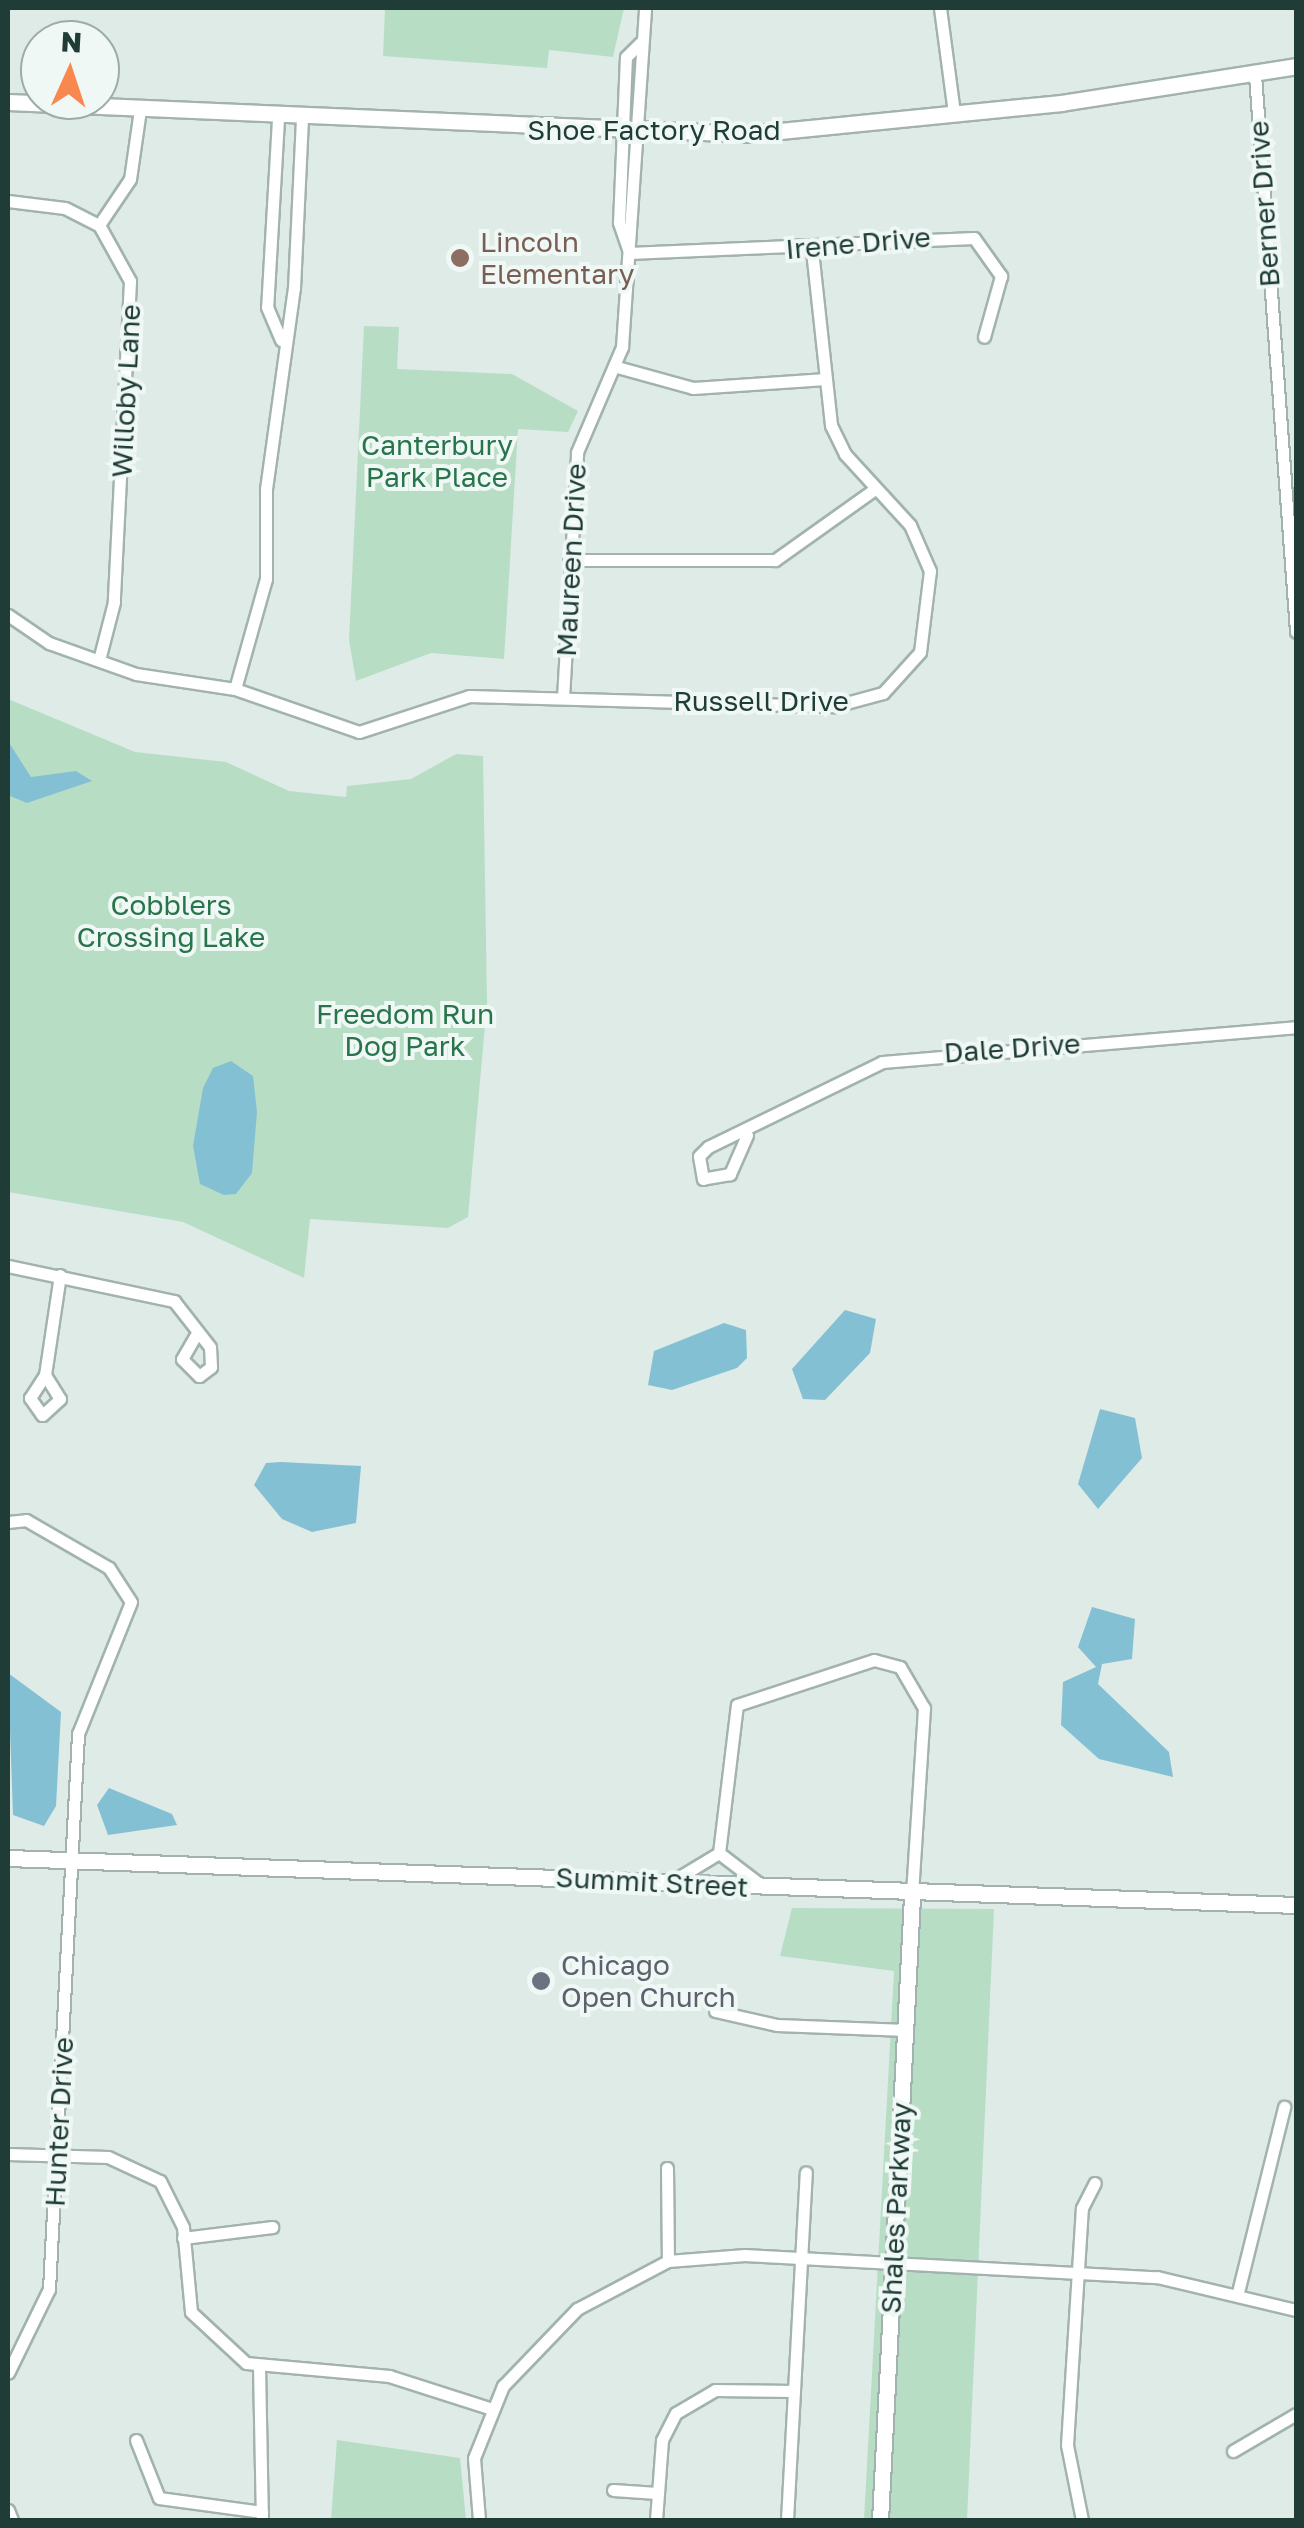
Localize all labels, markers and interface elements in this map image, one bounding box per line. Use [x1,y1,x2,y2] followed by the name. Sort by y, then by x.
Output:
[20,20,120,120] north arrow
[60,25,83,59] text: N
[527,113,781,147] street label: Shoe Factory Road
[1241,120,1287,288] street label: Berner Drive
[784,220,932,266] street label: Irene Drive
[480,225,634,291] place label: Lincoln Elementary
[449,247,471,269] marker: Lincoln Elementary
[105,303,147,479] street label: Willoby Lane
[361,428,513,494] park label: Canterbury Park Place
[549,462,593,658] street label: Maureen Drive
[673,684,849,718] street label: Russell Drive
[77,888,265,954] park label: Cobblers Crossing Lake
[316,997,494,1063] park label: Freedom Run Dog Park
[943,1026,1081,1070] street label: Dale Drive
[555,1860,749,1904] street label: Summit Street
[561,1948,736,2014] place label: Chicago Open Church
[530,1970,552,1992] marker: Chicago Open Church
[38,2036,80,2208] street label: Hunter Drive
[874,2101,918,2315] street label: Shales Parkway

